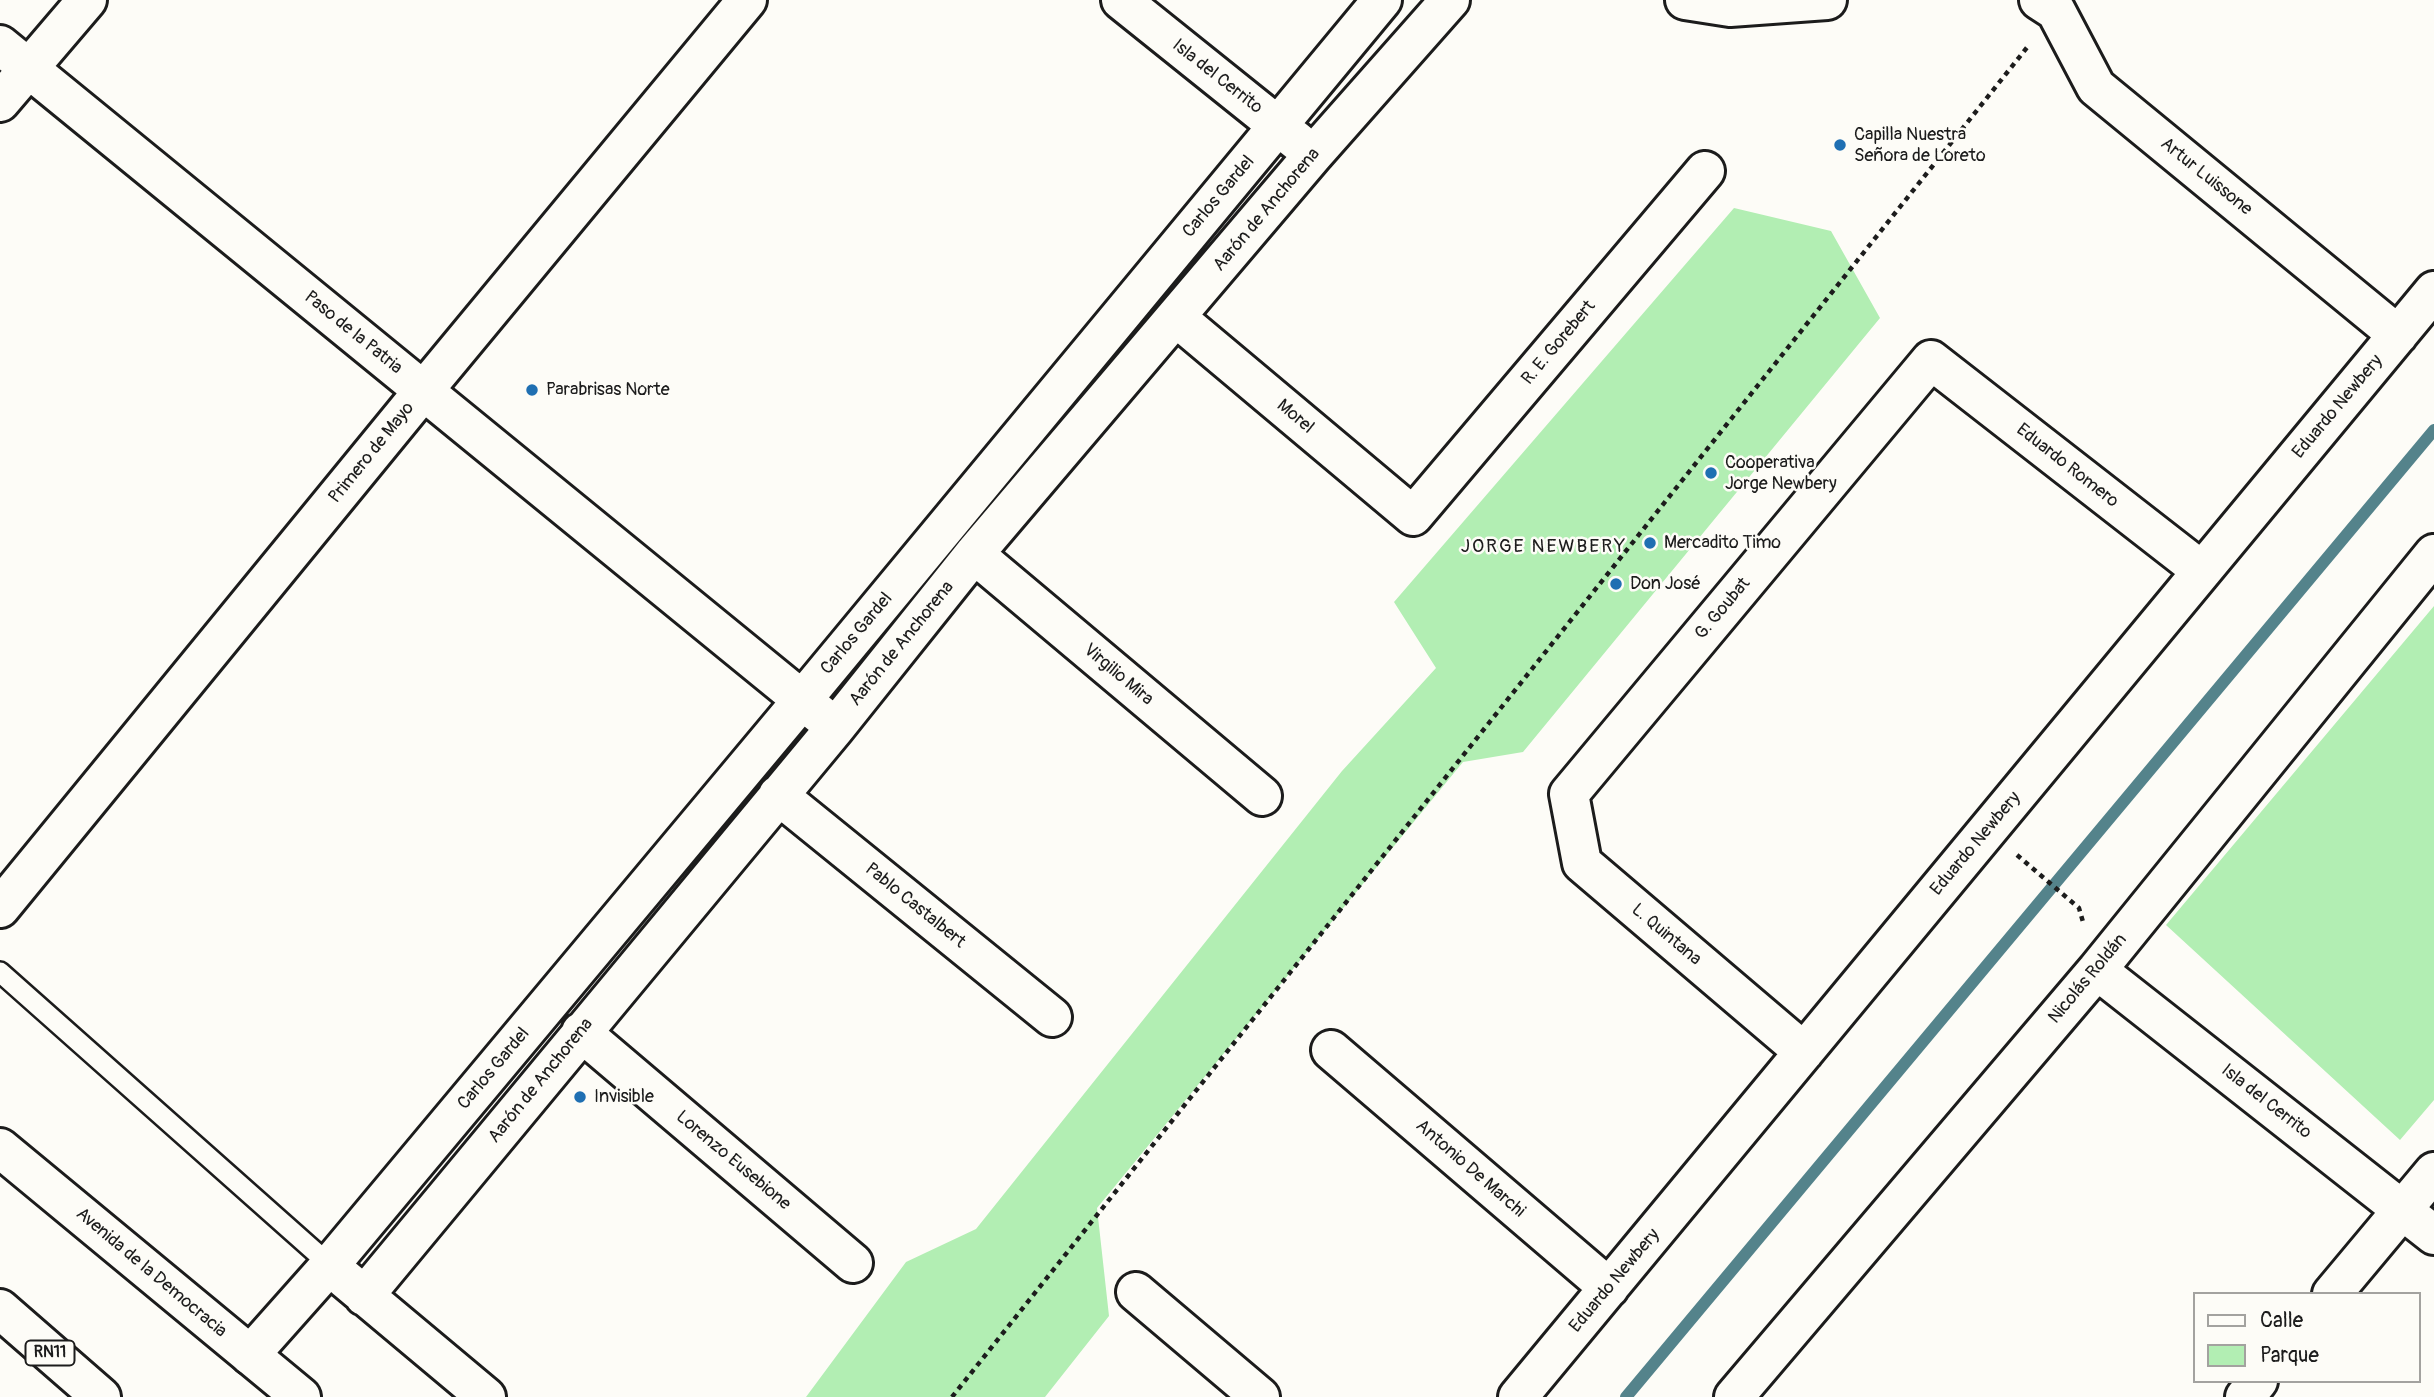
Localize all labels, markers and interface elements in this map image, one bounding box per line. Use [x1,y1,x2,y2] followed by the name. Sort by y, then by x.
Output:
[1168,35,1266,119] street label: Isla del Cerrito
[1854,124,1986,166] place label: Capilla Nuestra Señora de Loreto
[2156,133,2256,221] street label: Artur Luissone
[1832,137,1848,153] marker: Capilla Nuestra Señora de Loreto
[1209,144,1325,276] street label: Aarón de Anchorena
[1178,152,1260,242] street label: Carlos Gardel
[300,287,406,379] street label: Paso de la Patria
[1517,296,1601,390] street label: R. E. Gorebert
[2288,351,2388,463] street label: Eduardo Newbery
[546,379,670,401] place label: Parabrisas Norte
[524,382,540,398] marker: Parabrisas Norte
[1272,395,1318,439] street label: Morel
[325,398,419,508] street label: Primero de Mayo
[2012,419,2122,513] street label: Eduardo Romero
[1725,452,1837,494] place label: Cooperativa Jorge Newbery
[1703,465,1719,481] marker: Cooperativa Jorge Newbery
[1664,532,1781,554] place label: Mercadito Timo
[1642,535,1658,551] marker: Mercadito Timo
[1462,536,1626,558] district label: JORGE NEWBERY
[1630,573,1701,595] place label: Don José
[1691,574,1755,644] street label: G. Goubat
[1608,576,1624,592] marker: Don José
[845,577,959,711] street label: Aarón de Anchorena
[816,589,898,679] street label: Carlos Gardel
[1079,640,1157,710] street label: Virgilio Mira
[1926,788,2026,900] street label: Eduardo Newbery
[860,859,970,953] street label: Pablo Castalbert
[1627,899,1705,971] street label: L. Quintana
[2044,930,2132,1028] street label: Nicolás Roldán
[484,1014,598,1148] street label: Aarón de Anchorena
[453,1024,535,1114] street label: Carlos Gardel
[2217,1060,2315,1144] street label: Isla del Cerrito
[594,1086,654,1108] place label: Invisible
[572,1089,588,1105] marker: Invisible
[671,1107,795,1215] street label: Lorenzo Eusebione
[1411,1116,1529,1222] street label: Antonio De Marchi
[71,1204,231,1342] street label: Avenida de la Democracia
[1565,1225,1665,1337] street label: Eduardo Newbery
[2192,1292,2420,1383] legend
[2260,1307,2303,1334] text: Calle
[26,1340,74,1366] road number: RN11
[2260,1342,2319,1369] text: Parque

